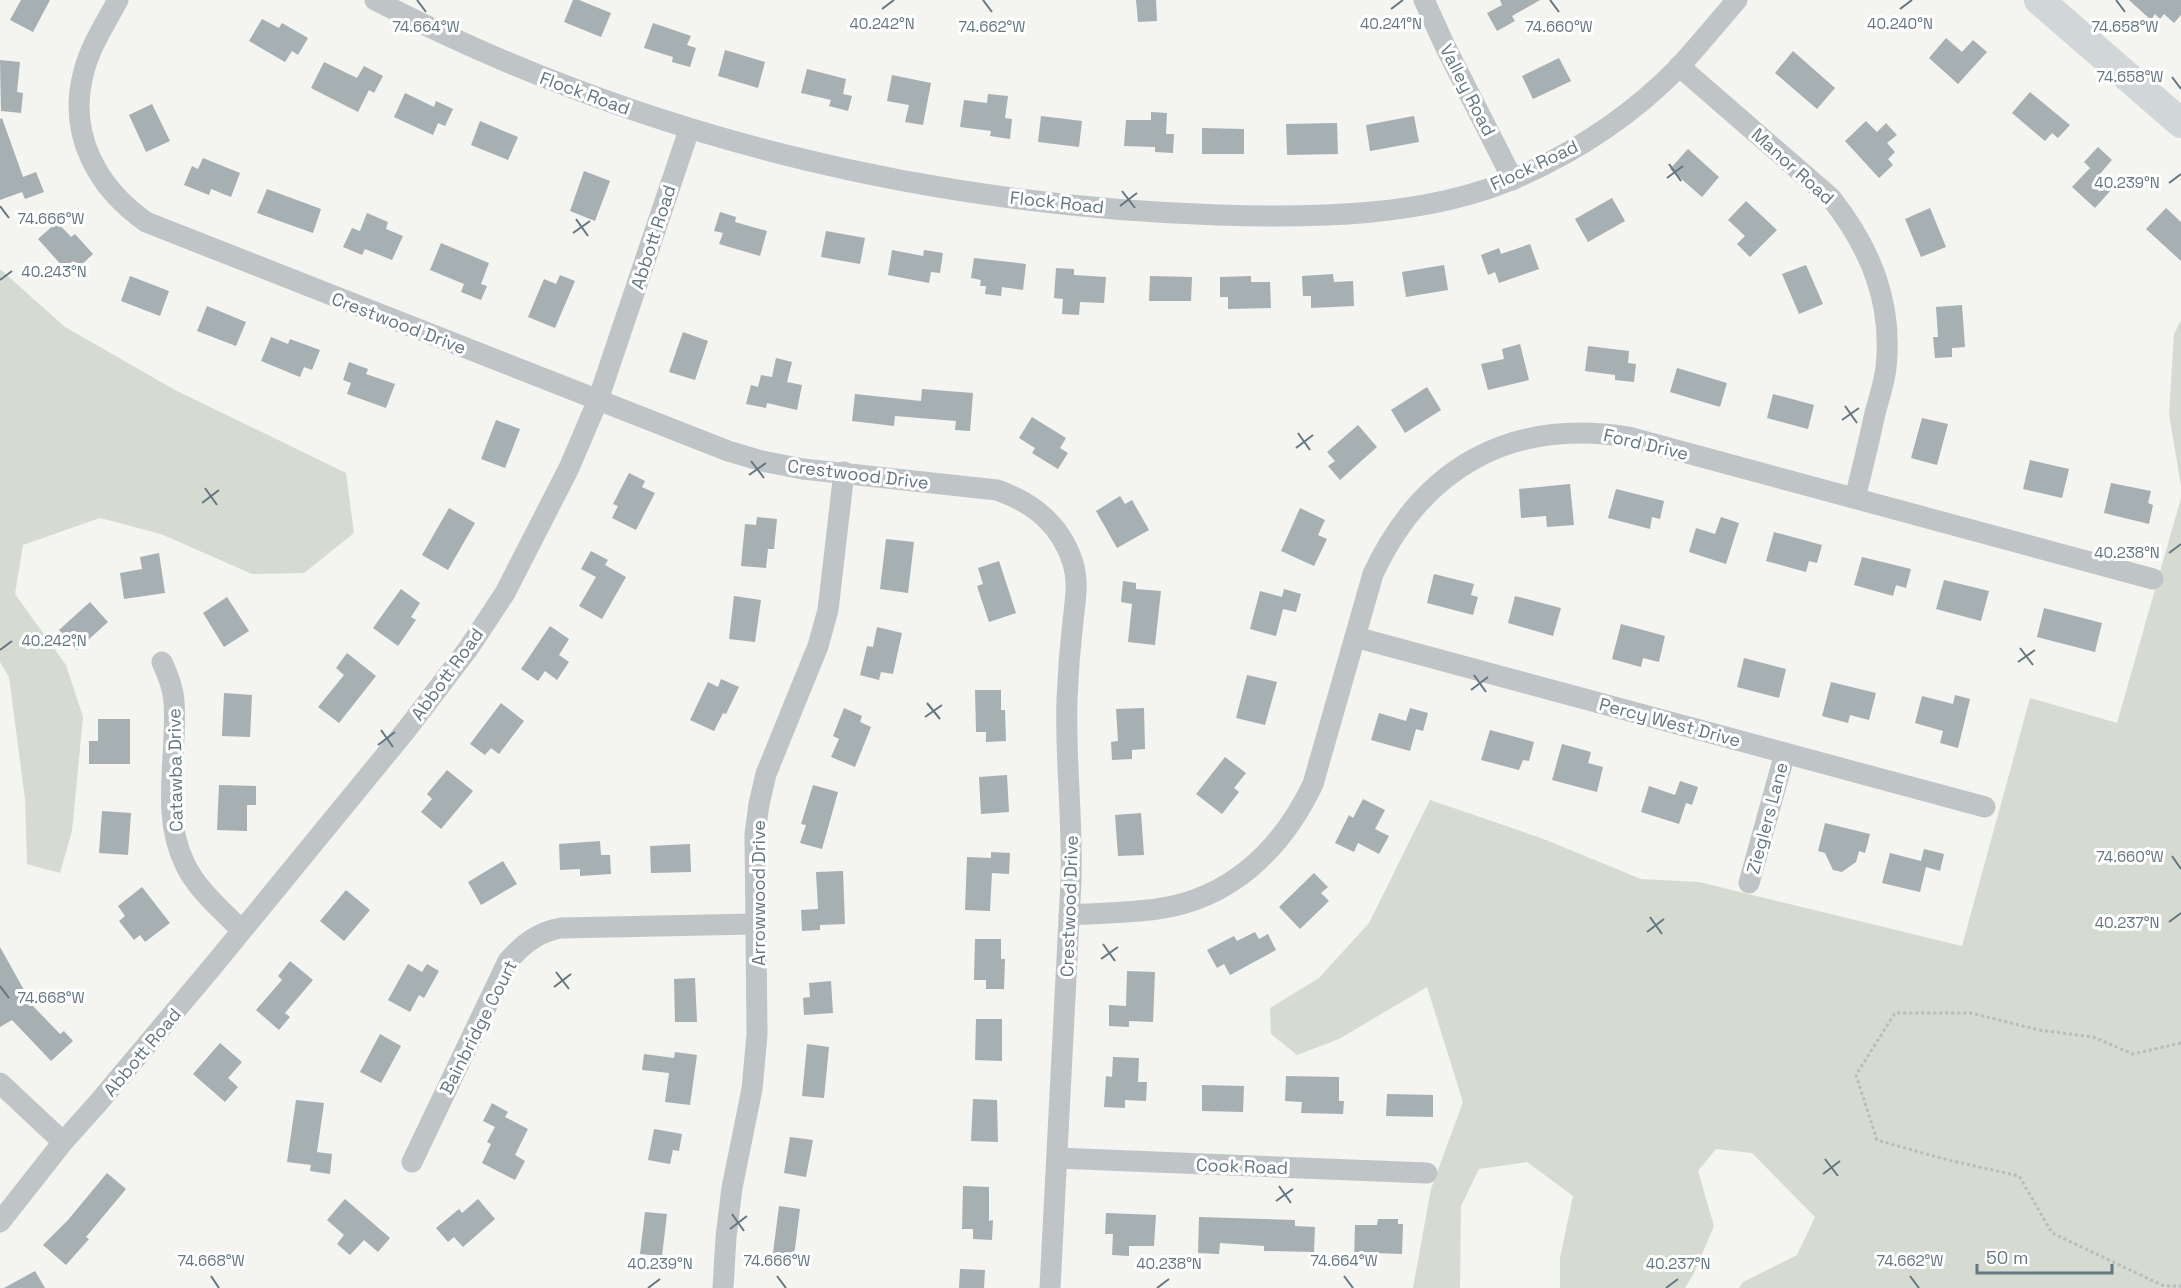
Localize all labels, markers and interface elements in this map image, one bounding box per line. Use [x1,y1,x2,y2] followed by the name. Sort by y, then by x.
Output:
[849,14,915,33] text: 40.242°N
[1360,14,1422,33] text: 40.241°N
[1867,14,1933,33] text: 40.240°N
[392,17,460,36] text: 74.664°W
[959,17,1025,36] text: 74.662°W
[1525,17,1593,36] text: 74.660°W
[2092,17,2158,36] text: 74.658°W
[1435,40,1501,140] street label: Valley Road
[537,66,633,120] street label: Flock Road
[2097,67,2163,86] text: 74.658°W
[1747,123,1839,209] street label: Manor Road
[1486,135,1582,195] street label: Flock Road
[2094,173,2160,192] text: 40.239°N
[625,182,681,292] street label: Abbott Road
[1009,186,1105,218] street label: Flock Road
[17,209,85,228] text: 74.666°W
[21,262,87,281] text: 40.243°N
[329,287,469,359] street label: Crestwood Drive
[1601,423,1691,465] street label: Ford Drive
[786,454,930,494] street label: Crestwood Drive
[2094,543,2160,562] text: 40.238°N
[406,623,488,725] street label: Abbott Road
[21,631,87,650] text: 40.242°N
[1597,692,1743,752] street label: Percy West Drive
[162,708,188,832] street label: Catawba Drive
[1741,760,1793,876] street label: Zieglers Lane
[747,820,770,966] street label: Arrowwood Drive
[1055,835,1083,977] street label: Crestwood Drive
[2096,847,2164,866] text: 74.660°W
[2095,913,2159,932] text: 40.237°N
[434,956,522,1098] street label: Bainbridge Court
[17,988,85,1007] text: 74.668°W
[98,1003,186,1101] street label: Abbott Road
[1195,1153,1289,1179] street label: Cook Road
[1977,1237,2112,1275] scale bar
[1986,1246,2028,1269] text: 50 m
[177,1251,245,1270] text: 74.668°W
[743,1251,811,1270] text: 74.666°W
[1310,1251,1378,1270] text: 74.664°W
[1877,1251,1943,1270] text: 74.662°W
[627,1254,693,1273] text: 40.239°N
[1136,1254,1202,1273] text: 40.238°N
[1646,1254,1710,1273] text: 40.237°N

